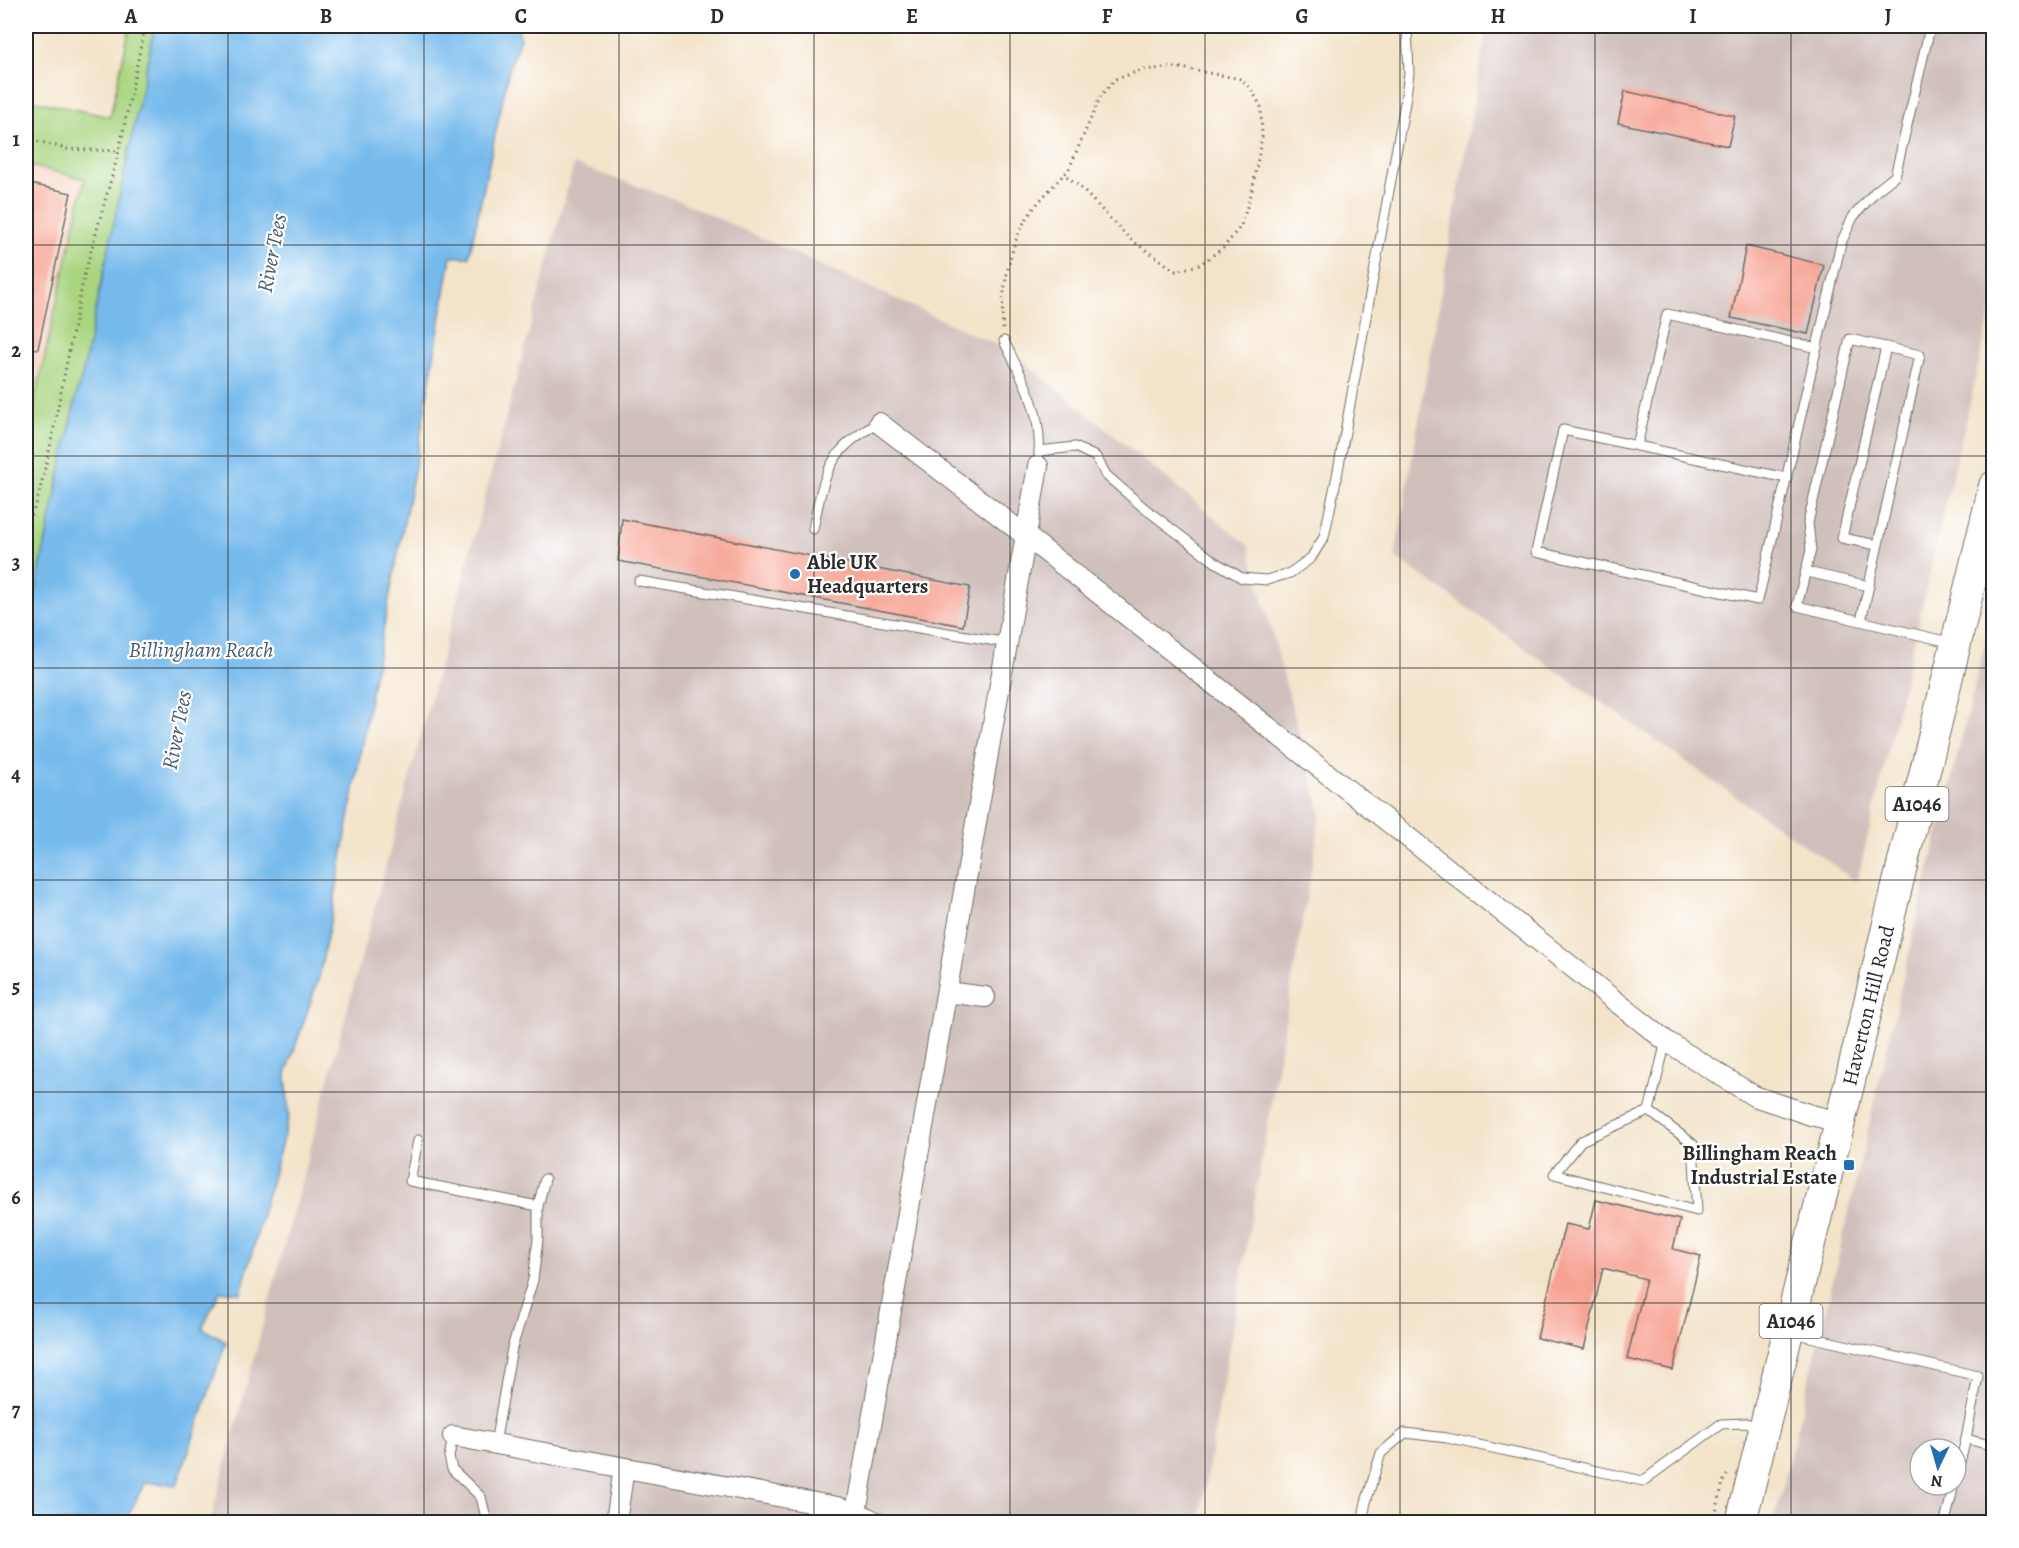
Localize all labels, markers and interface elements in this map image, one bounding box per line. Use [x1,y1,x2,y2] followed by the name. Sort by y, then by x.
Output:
[124,3,138,30] text: A
[320,3,332,30] text: B
[515,3,527,30] text: C
[710,3,724,30] text: D
[906,3,918,30] text: E
[1102,3,1113,30] text: F
[1295,3,1309,30] text: G
[1491,3,1506,30] text: H
[1689,3,1697,30] text: I
[1885,3,1892,30] text: J
[12,126,20,153] text: 1
[250,211,294,295] water label: River Tees
[11,337,21,364] text: 2
[806,548,928,600] place label: Able UK Headquarters
[12,549,20,576] text: 3
[788,567,802,581] marker: Able UK Headquarters
[128,635,274,665] water label: Billingham Reach
[155,688,199,772] water label: River Tees
[11,761,21,788] text: 4
[1886,787,1948,821] road number: A1046
[1835,922,1901,1088] street label: Haverton Hill Road
[12,973,20,1000] text: 5
[1682,1139,1837,1191] place label: Billingham Reach Industrial Estate
[1842,1158,1856,1172] marker: Billingham Reach Industrial Estate
[11,1184,21,1211] text: 6
[1760,1304,1822,1338] road number: A1046
[12,1396,21,1423] text: 7
[1908,1437,1968,1497] north arrow
[1930,1469,1944,1492] text: N

